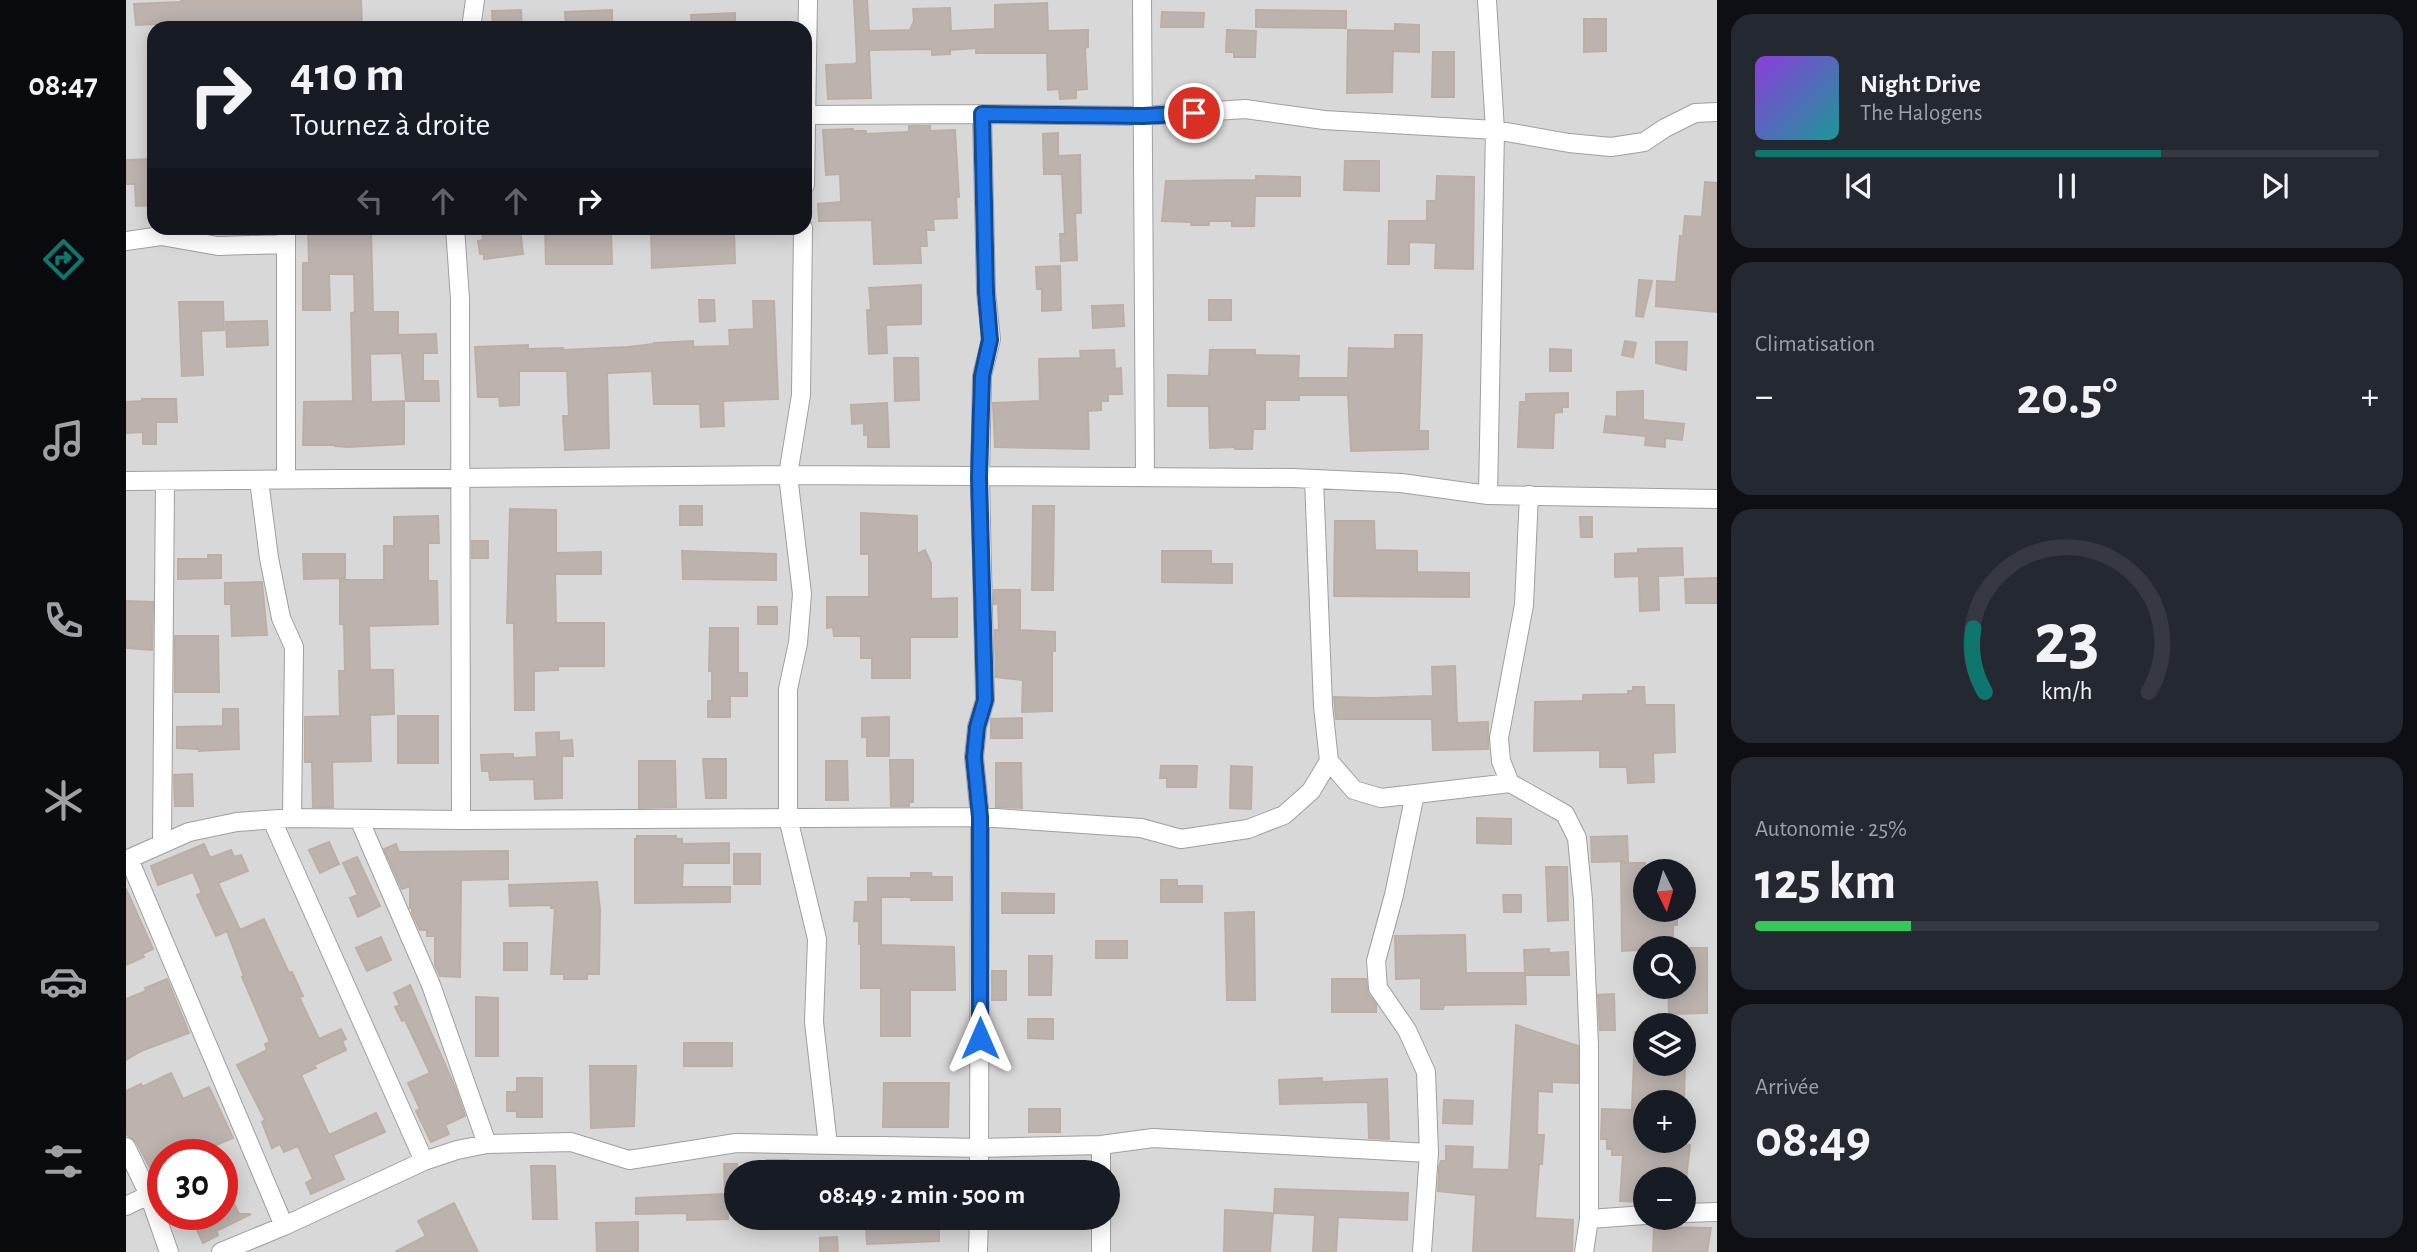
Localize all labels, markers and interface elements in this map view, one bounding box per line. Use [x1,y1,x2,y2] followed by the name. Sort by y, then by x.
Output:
[175,49,266,140] icon: right
[290,51,405,100] text: 410 m
[28,69,98,101] text: 08:47
[1860,71,1981,97] text: Night Drive
[1164,83,1224,143] pin
[1175,94,1213,132] icon: arrive
[1860,102,1982,125] text: The Halogens
[290,109,490,141] text: Tournez à droite
[1840,167,1878,205] icon: previous
[2048,167,2086,205] icon: pause
[2256,167,2294,205] icon: next
[351,182,389,220] icon: left
[424,182,462,220] icon: ahead
[497,182,535,220] icon: ahead
[570,182,608,220] icon: right
[39,235,88,284] icon: directions
[1755,333,1875,356] text: Climatisation
[2016,371,2118,423] text: 20.5°
[1755,378,1773,416] text: −
[2361,378,2379,416] text: +
[39,416,88,465] icon: music
[39,596,88,645] icon: phone
[2034,604,2100,677] text: 23
[2041,679,2093,704] text: km/h
[39,776,88,825] icon: climate
[1755,818,1907,841] text: Autonomie · 25%
[1755,856,1896,908] text: 125 km
[1633,859,1696,922] north arrow
[1633,859,1696,1230] map controls
[1633,936,1696,999] button: search
[39,957,88,1006] icon: car
[943,1001,1017,1075] position arrow
[1633,1013,1696,1076] button: layers
[1755,1076,1819,1099] text: Arrivée
[1633,1090,1696,1153] button: +
[1755,1114,1871,1166] text: 08:49
[39,1137,88,1186] icon: filters
[147,1139,238,1230] speed limit sign: 30
[1633,1167,1696,1230] button: −
[819,1182,1025,1208] text: 08:49 · 2 min · 500 m

